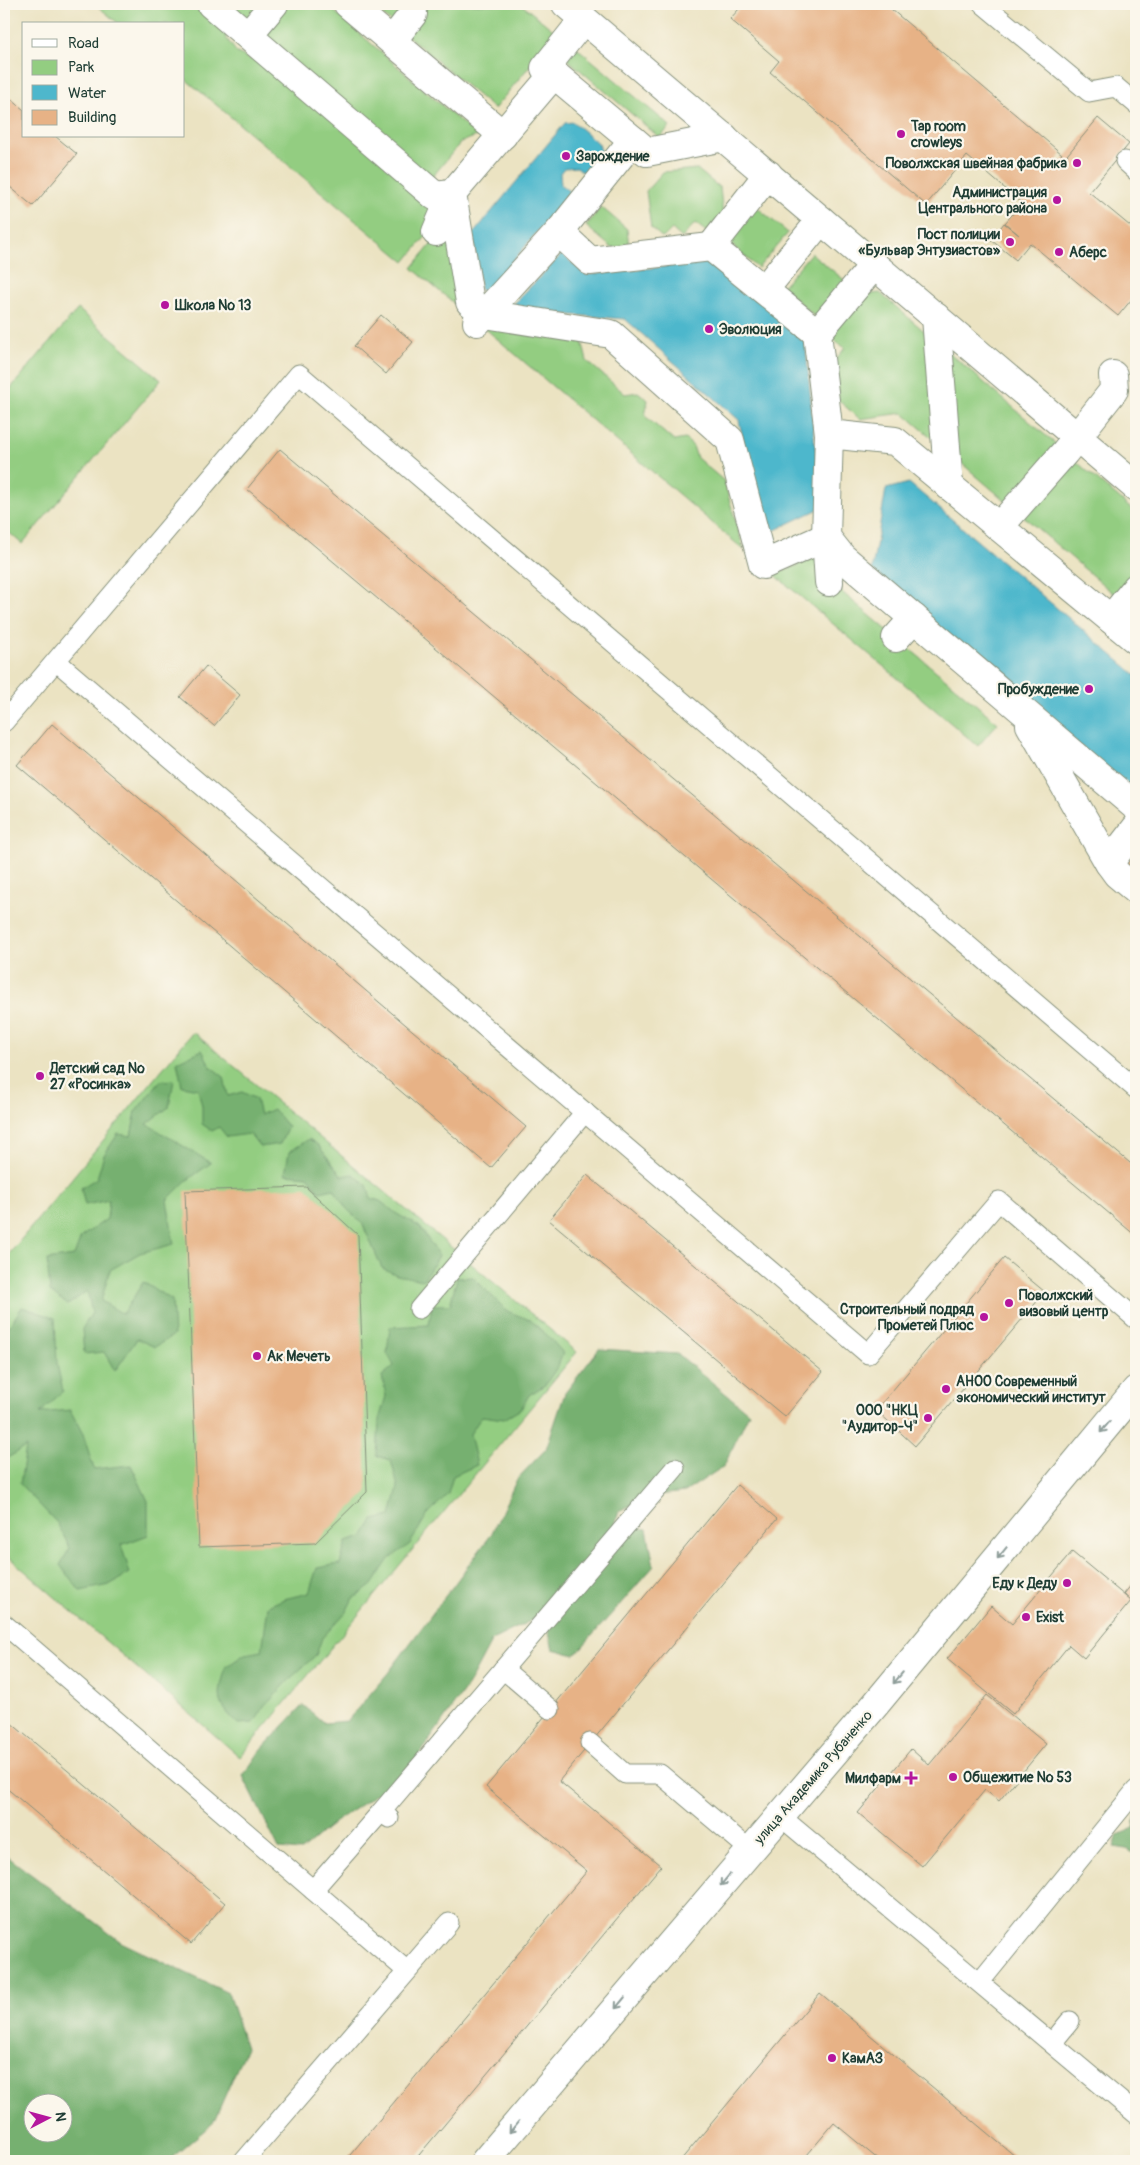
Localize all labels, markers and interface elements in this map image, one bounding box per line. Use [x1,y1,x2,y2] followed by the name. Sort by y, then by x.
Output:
[22,22,185,138] legend
[68,34,99,53] text: Road
[68,58,95,77] text: Park
[68,84,107,103] text: Water
[68,108,116,127] text: Building
[910,118,966,151] place label: Tap room сrowleys
[895,128,907,140] marker: Tap room сrowleys
[576,148,651,165] place label: Зарождение
[560,150,572,162] marker: Зарождение
[886,155,1067,172] place label: Поволжская швейная фабрика
[1071,157,1083,169] marker: Поволжская швейная фабрика
[919,184,1047,217] place label: Администрация Центрального района
[1051,194,1063,206] marker: Администрация Центрального района
[859,226,1001,259] place label: Пост полиции «Бульвар Энтузиастов»
[1004,236,1016,248] marker: Пост полиции «Бульвар Энтузиастов»
[1069,244,1107,261] place label: Аберс
[1053,246,1065,258] marker: Аберс
[174,297,252,314] place label: Школа № 13
[159,299,171,311] marker: Школа № 13
[719,321,782,338] place label: Эволюция
[703,323,715,335] marker: Эволюция
[998,681,1080,698] place label: Пробуждение
[1083,683,1095,695] marker: Пробуждение
[49,1060,145,1093] place label: Детский сад № 27 «Росинка»
[34,1070,46,1082] marker: Детский сад № 27 «Росинка»
[1019,1287,1109,1320] place label: Поволжский визовый центр
[1003,1297,1015,1309] marker: Поволжский визовый центр
[840,1301,975,1334] place label: Строительный подряд Прометей Плюс
[978,1311,990,1323] marker: Строительный подряд Прометей Плюс
[267,1348,331,1365] place label: Ак Мечеть
[251,1350,263,1362] marker: Ак Мечеть
[956,1373,1107,1406] place label: АНОО Современный экономический институт
[940,1383,952,1395] marker: АНОО Современный экономический институт
[841,1402,918,1435] place label: ООО "НКЦ "Аудитор-Ч"
[922,1412,934,1424] marker: ООО "НКЦ "Аудитор-Ч"
[1099,1421,1111,1434] one-way arrow
[996,1546,1007,1559] one-way arrow
[992,1575,1057,1592] place label: Еду к Деду
[1061,1577,1073,1589] marker: Еду к Деду
[1036,1609,1064,1626] place label: Exist
[1020,1611,1032,1623] marker: Exist
[892,1671,904,1684] one-way arrow
[750,1707,876,1848] street label: улица Академика Рубаненко
[963,1769,1072,1786] place label: Общежитие № 53
[845,1770,901,1787] place label: Милфарм
[947,1771,959,1783] marker: Общежитие № 53
[905,1772,917,1784] marker: Милфарм
[719,1873,731,1886] one-way arrow
[614,1997,625,2010] one-way arrow
[842,2050,883,2067] place label: КамАЗ
[826,2052,838,2064] marker: КамАЗ
[22,2092,72,2142] north arrow
[51,2111,69,2122] text: N
[509,2120,520,2133] one-way arrow

